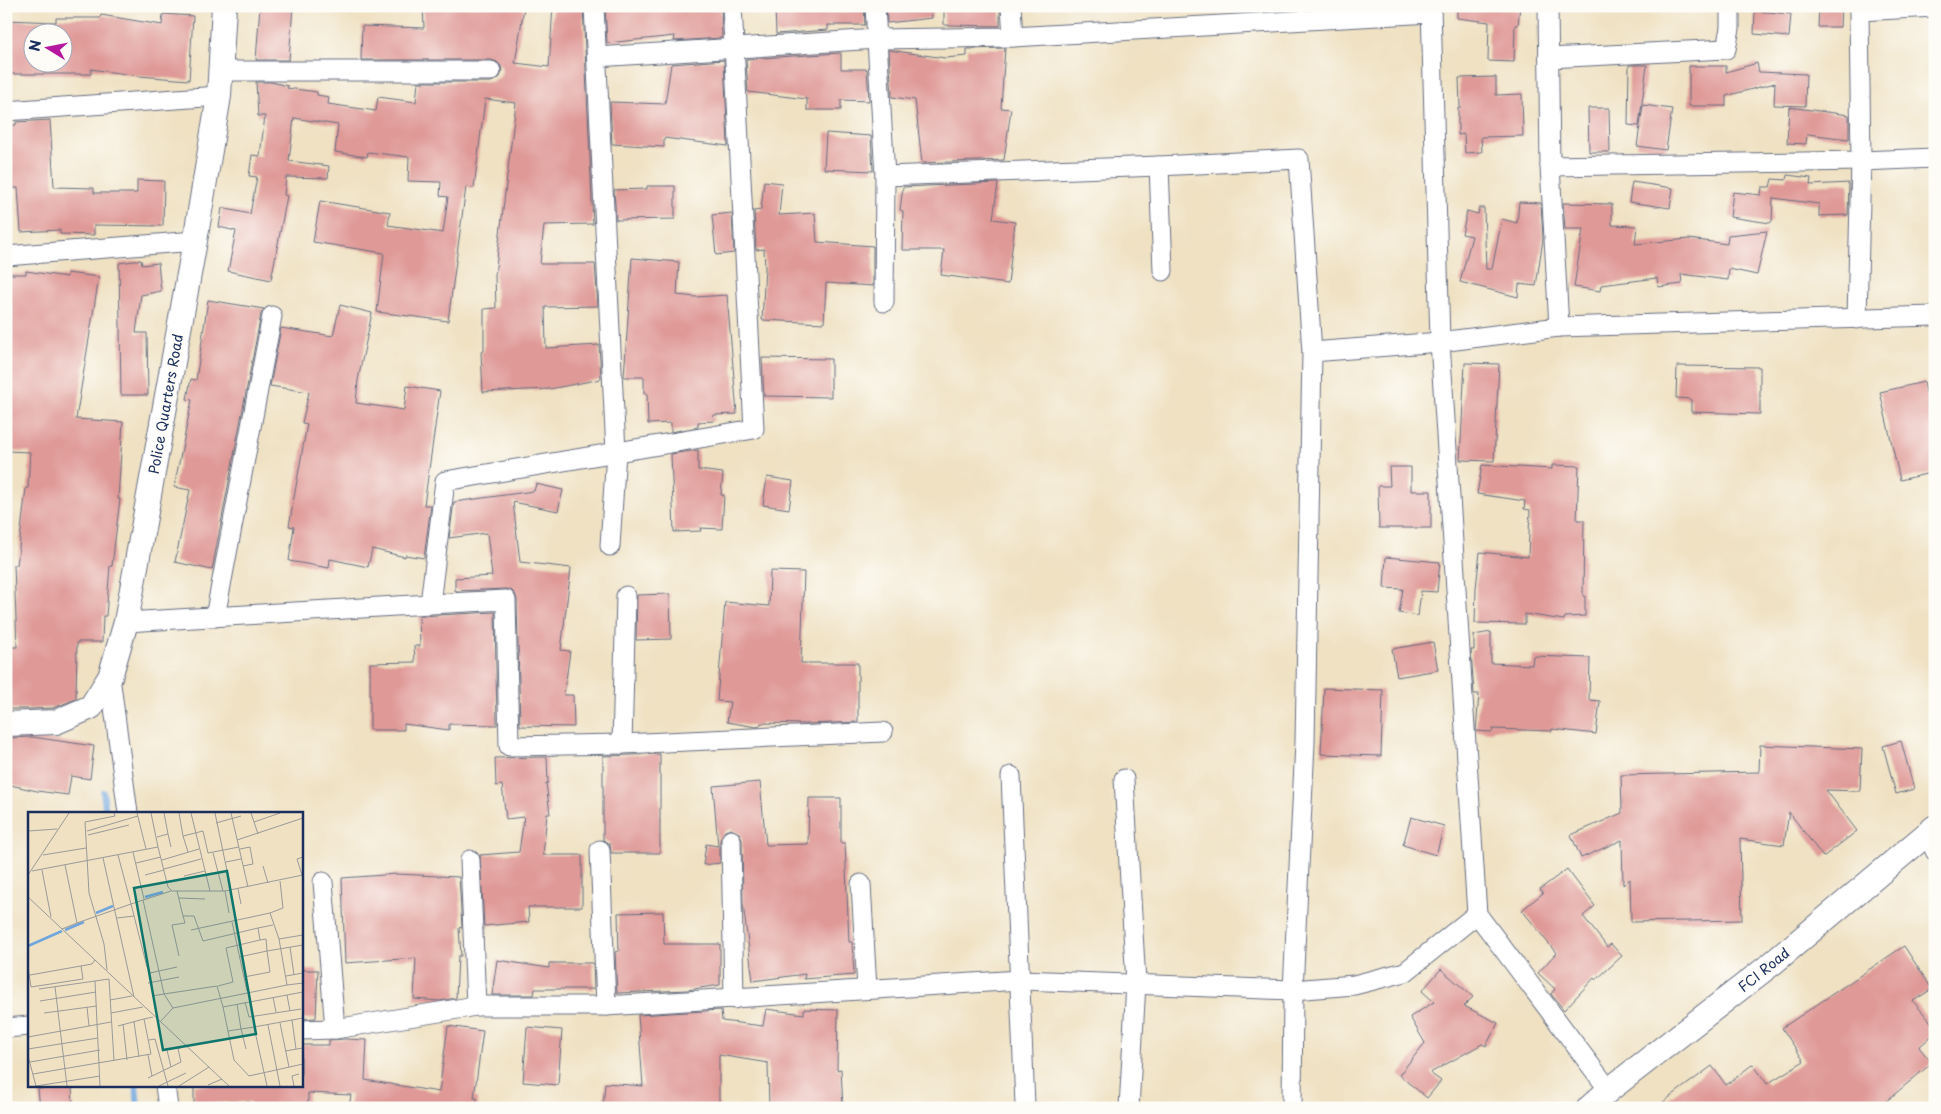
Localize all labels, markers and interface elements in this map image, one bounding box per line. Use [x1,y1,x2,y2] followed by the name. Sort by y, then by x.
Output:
[22,22,72,72] north arrow
[23,38,46,53] text: N
[143,332,188,476] street label: Police Quarters Road
[28,812,302,1086] inset map
[1733,942,1794,997] street label: FCI Road

